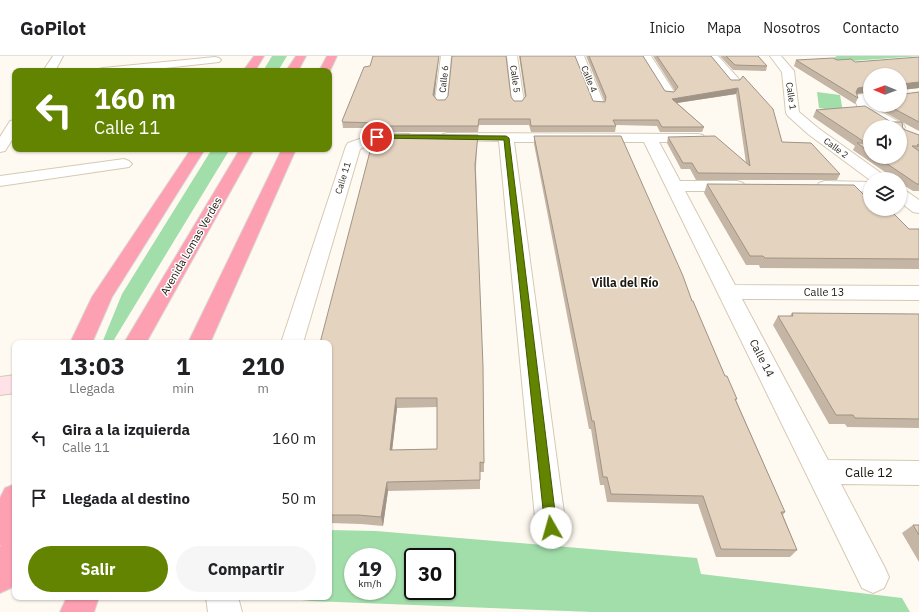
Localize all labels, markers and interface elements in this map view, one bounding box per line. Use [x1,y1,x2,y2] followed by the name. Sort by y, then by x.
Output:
[20,16,86,40] text: GoPilot
[649,19,685,37] text: Inicio
[707,19,741,37] text: Mapa
[763,19,820,37] text: Nosotros
[842,19,899,37] text: Contacto
[508,64,523,93] street label: Calle 5
[579,64,600,94] street label: Calle 4
[437,65,450,93] street label: Calle 6
[863,68,907,112] north arrow
[863,68,907,216] map controls
[94,80,176,117] text: 160 m
[784,81,799,110] street label: Calle 1
[28,84,80,136] icon: left
[94,116,160,139] text: Calle 11
[360,120,394,154] pin
[863,120,907,164] button: sound
[366,126,388,148] icon: arrive
[822,135,851,160] street label: Calle 2
[332,160,353,195] street label: Calle 11
[863,172,907,216] button: layers
[157,194,225,298] street label: Avenida Lomas Verdes
[592,275,659,290] district label: Villa del Río
[804,285,844,299] street label: Calle 13
[747,337,778,380] street label: Calle 14
[59,350,125,382] text: 13:03
[176,350,190,382] text: 1
[241,350,285,382] text: 210
[69,380,115,397] text: Llegada
[172,380,194,397] text: min
[257,380,269,397] text: m
[62,420,190,439] text: Gira a la izquierda
[28,427,50,449] icon: left
[272,429,316,448] text: 160 m
[62,439,110,456] text: Calle 11
[845,464,893,481] street label: Calle 12
[28,487,50,509] icon: arrive
[62,489,190,508] text: Llegada al destino
[281,489,316,508] text: 50 m
[530,507,572,549] position arrow
[28,546,168,592] button: Salir
[176,546,316,592] button: Compartir
[404,548,456,600] speed limit sign: 30
[358,555,382,582] text: 19
[358,577,382,590] text: km/h

